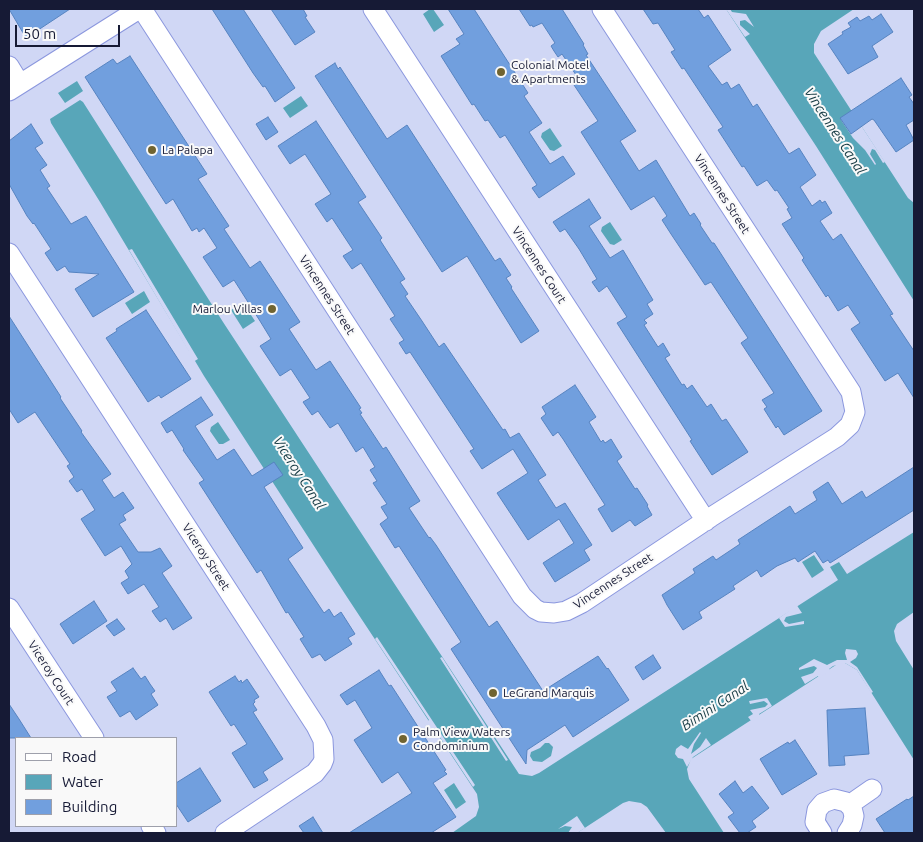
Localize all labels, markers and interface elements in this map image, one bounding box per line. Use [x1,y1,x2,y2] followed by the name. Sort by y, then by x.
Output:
[18,15,122,47] scale bar
[23,25,56,42] text: 50 m
[511,58,589,86] place label: Colonial Motel & Apartments
[495,66,507,78] marker: Colonial Motel & Apartments
[801,84,869,178] water label: Vincennes Canal
[162,143,213,157] place label: La Palapa
[146,144,158,156] marker: La Palapa
[691,152,753,236] street label: Vincennes Street
[509,224,569,306] street label: Vincennes Court
[296,253,358,337] street label: Vincennes Street
[192,302,262,316] place label: Marlou Villas
[266,303,278,315] marker: Marlou Villas
[269,433,329,513] water label: Viceroy Canal
[179,521,233,593] street label: Viceroy Street
[571,550,655,612] street label: Vincennes Street
[25,638,77,708] street label: Viceroy Court
[678,678,752,734] water label: Bimini Canal
[503,686,594,700] place label: LeGrand Marquis
[487,687,499,699] marker: LeGrand Marquis
[413,725,510,753] place label: Palm View Waters Condominium
[397,733,409,745] marker: Palm View Waters Condominium
[15,737,178,827] legend
[62,748,97,765] text: Road
[62,773,103,790] text: Water
[62,798,117,815] text: Building

